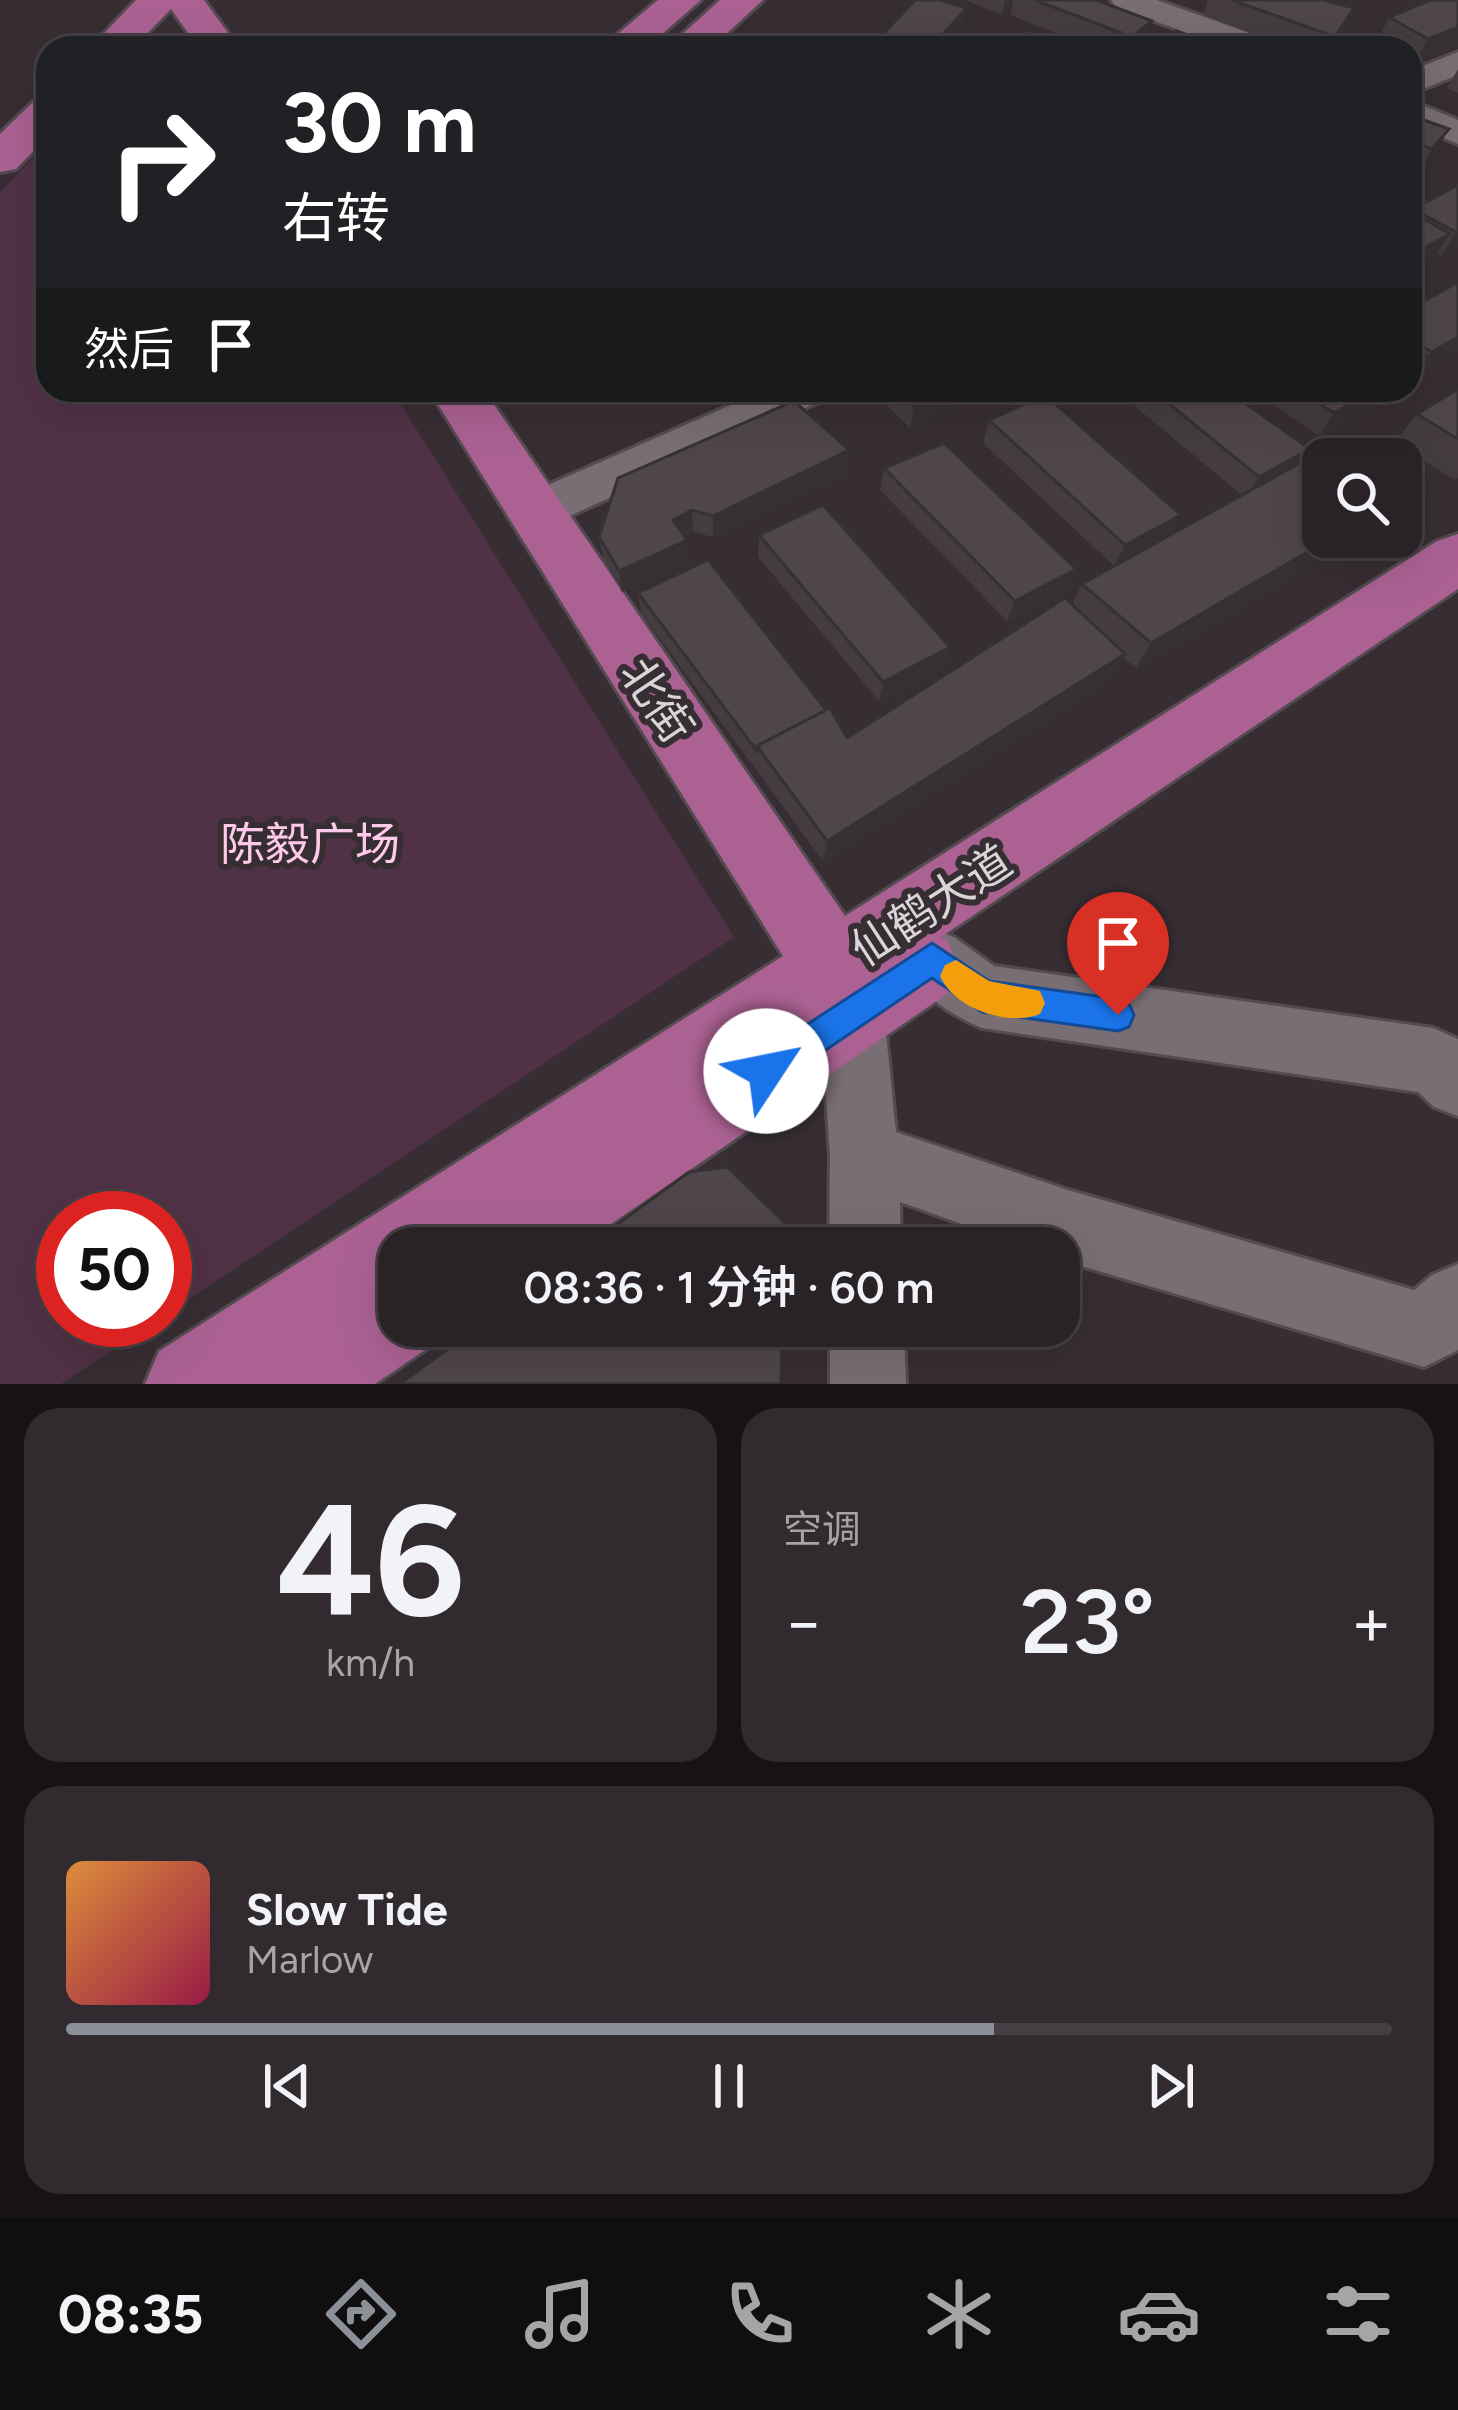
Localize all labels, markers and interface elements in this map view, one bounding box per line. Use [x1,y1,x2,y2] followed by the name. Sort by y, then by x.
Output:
[282,72,476,173] text: 30 m
[84,84,240,240] icon: right
[282,186,390,251] text: 右转
[198,312,264,378] icon: arrive
[84,322,174,376] text: 然后
[1302,438,1422,558] map controls
[1302,438,1422,558] button: search
[609,648,705,752] street label: 北街
[220,817,400,871] park label: 陈毅广场
[841,833,1021,977] street label: 仙鹤大道
[1067,892,1169,1015] pin
[1085,910,1151,976] icon: arrive
[703,1008,829,1134] position arrow
[36,1191,192,1347] speed limit sign: 50
[524,1260,934,1314] text: 08:36 · 1 分钟 · 60 m
[276,1467,465,1654] text: 46
[783,1506,861,1553] text: 空调
[1020,1567,1155,1676] text: 23°
[783,1582,824,1662] text: −
[1351,1582,1392,1662] text: +
[326,1639,415,1686] text: km/h
[246,1882,448,1936] text: Slow Tide
[246,1936,373,1983] text: Marlow
[254,2053,320,2119] icon: previous
[696,2053,762,2119] icon: pause
[1138,2053,1204,2119] icon: next
[319,2272,403,2356] icon: directions
[518,2272,602,2356] icon: music
[718,2272,802,2356] icon: phone
[917,2272,1001,2356] icon: climate
[1117,2272,1201,2356] icon: car
[1316,2272,1400,2356] icon: filters
[58,2282,203,2347] text: 08:35

